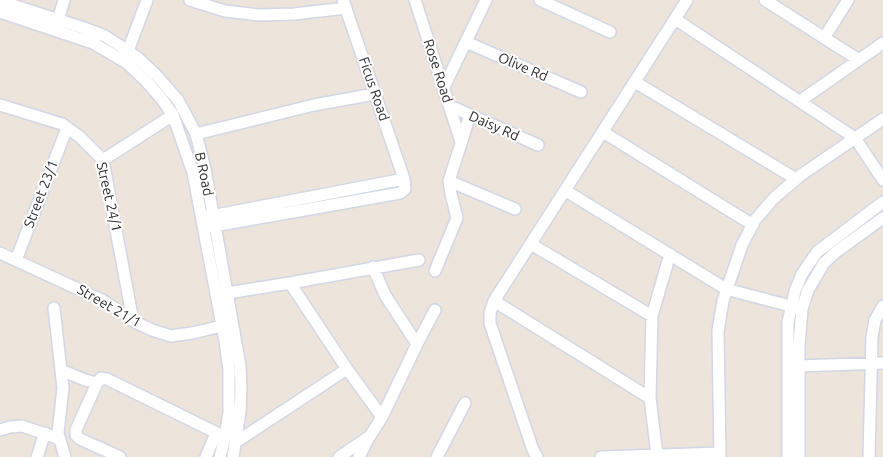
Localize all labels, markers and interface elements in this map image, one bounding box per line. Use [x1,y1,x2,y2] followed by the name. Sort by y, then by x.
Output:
[420,37,456,105] street label: Rose Road
[496,49,550,85] street label: Olive Rd
[355,55,393,123] street label: Ficus Road
[466,107,522,145] street label: Daisy Rd
[191,151,217,197] street label: B Road
[20,158,62,230] street label: Street 23/1
[93,160,125,234] street label: Street 24/1
[74,281,144,331] street label: Street 21/1

